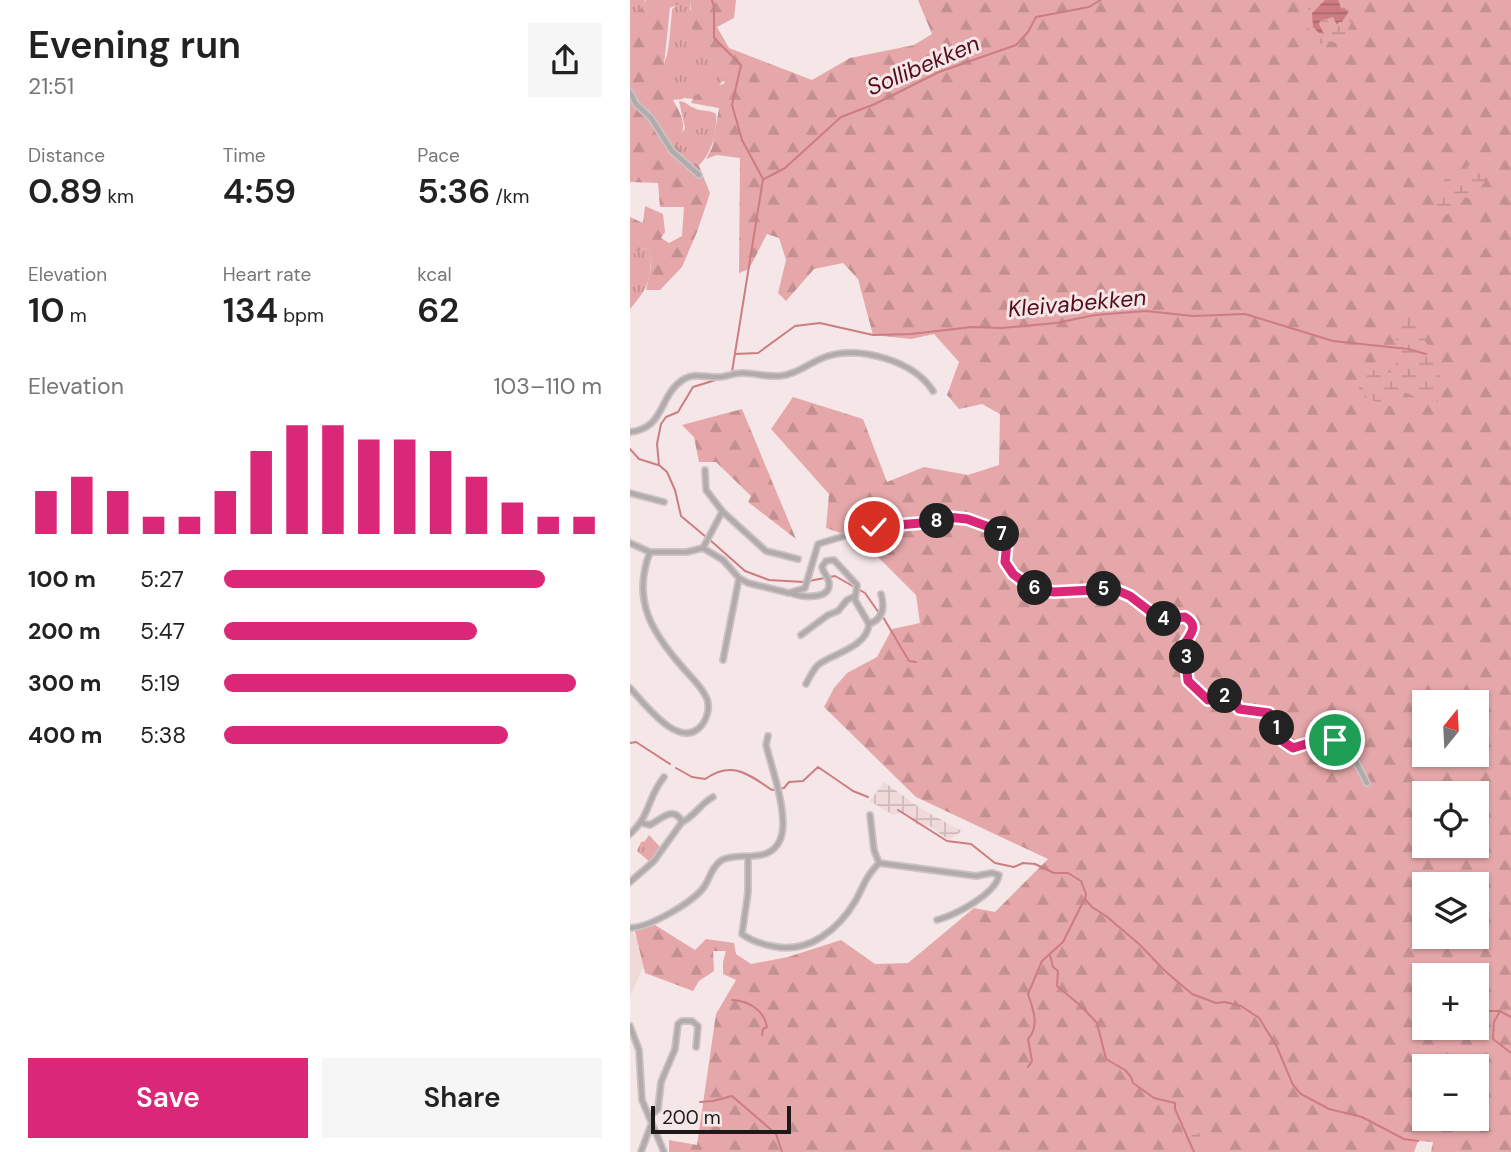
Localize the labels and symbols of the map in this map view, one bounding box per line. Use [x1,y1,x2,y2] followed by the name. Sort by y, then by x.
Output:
[862,28,984,102] water label: Sollibekken
[1006,282,1148,324] water label: Kleivabekken
[844,497,904,557] pin
[920,504,954,538] pin: 8
[984,516,1020,552] pin: 7
[1018,570,1052,606] pin: 6
[1086,572,1121,606] pin: 5
[1146,602,1182,636] pin: 4
[1170,640,1204,674] pin: 3
[1208,678,1242,714] pin: 2
[1412,690,1489,766] north arrow
[1260,710,1294,746] pin: 1
[1305,710,1365,770] pin
[651,1103,791,1135] scale bar

